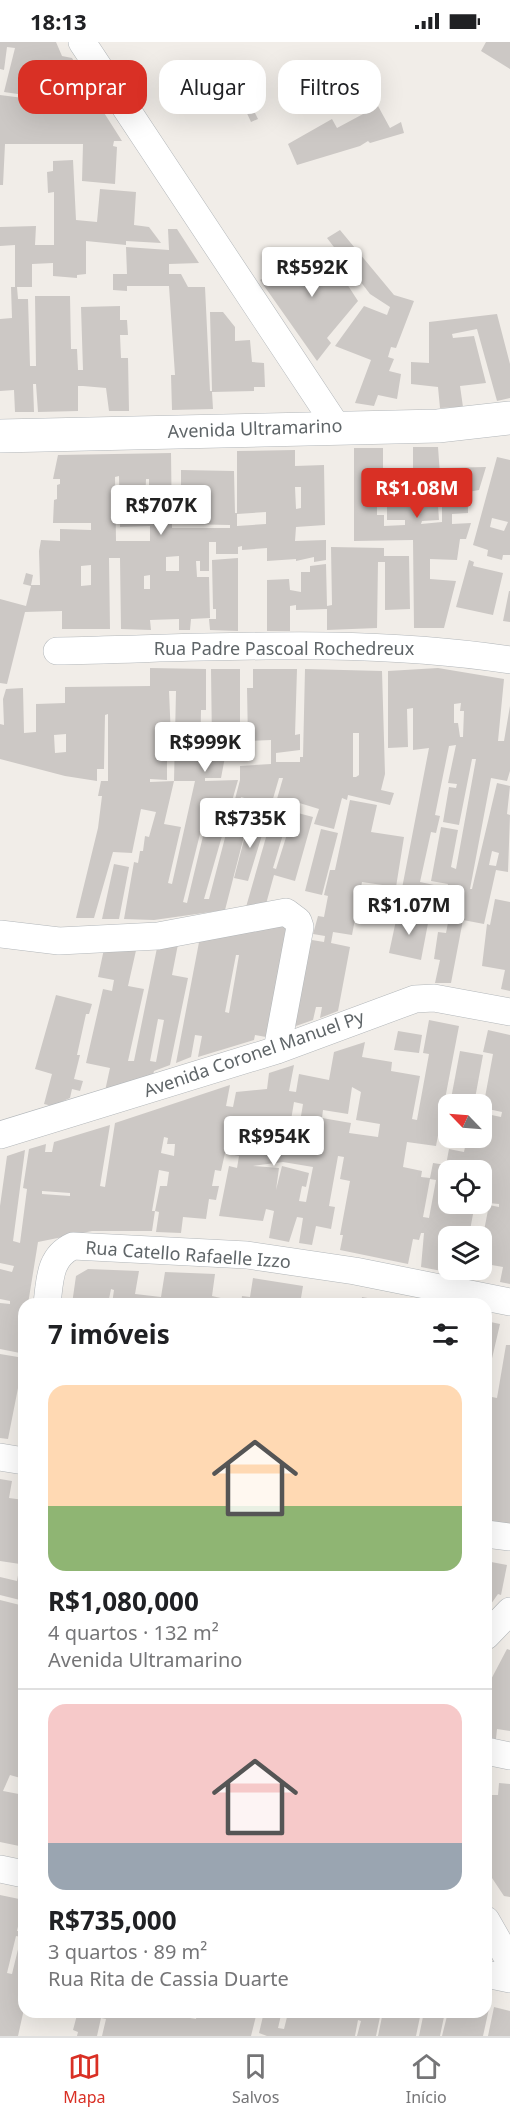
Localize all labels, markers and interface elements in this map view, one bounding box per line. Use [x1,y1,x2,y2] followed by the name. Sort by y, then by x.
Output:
[30,6,87,36] text: 18:13
[18,60,147,114] chip: Comprar
[159,60,266,114] chip: Alugar
[278,60,381,114] chip: Filtros
[263,247,361,298] pin: R$592K
[276,253,348,280] text: R$592K
[167,413,343,443] street label: Avenida Ultramarino
[362,468,472,519] pin: R$1.08M
[375,474,459,501] text: R$1.08M
[112,485,210,536] pin: R$707K
[125,491,197,518] text: R$707K
[154,636,415,660] street label: Rua Padre Pascoal Rochedreux
[156,722,254,773] pin: R$999K
[169,728,241,755] text: R$999K
[201,798,299,849] pin: R$735K
[214,804,286,831] text: R$735K
[354,885,464,936] pin: R$1.07M
[367,891,451,918] text: R$1.07M
[140,1004,368,1102] street label: Avenida Coronel Manuel Py
[438,1094,492,1148] north arrow
[438,1094,492,1280] map controls
[225,1116,323,1167] pin: R$954K
[238,1122,310,1149] text: R$954K
[438,1160,492,1214] button: locate
[438,1226,492,1280] button: layers
[85,1235,292,1273] street label: Rua Catello Rafaelle Izzo
[48,1316,170,1352] text: 7 imóveis
[429,1318,462,1351] icon: filters
[201,1424,309,1532] icon: home
[48,1583,199,1619] text: R$1,080,000
[48,1619,219,1646] text: 4 quartos · 132 m²
[48,1646,242,1673] text: Avenida Ultramarino
[201,1743,309,1851] icon: home
[48,1902,177,1938] text: R$735,000
[48,1938,207,1965] text: 3 quartos · 89 m²
[48,1965,289,1992] text: Rua Rita de Cassia Duarte
[63,2050,106,2108] tab: Mapa
[232,2050,279,2108] tab: Salvos
[406,2050,447,2108] tab: Início

